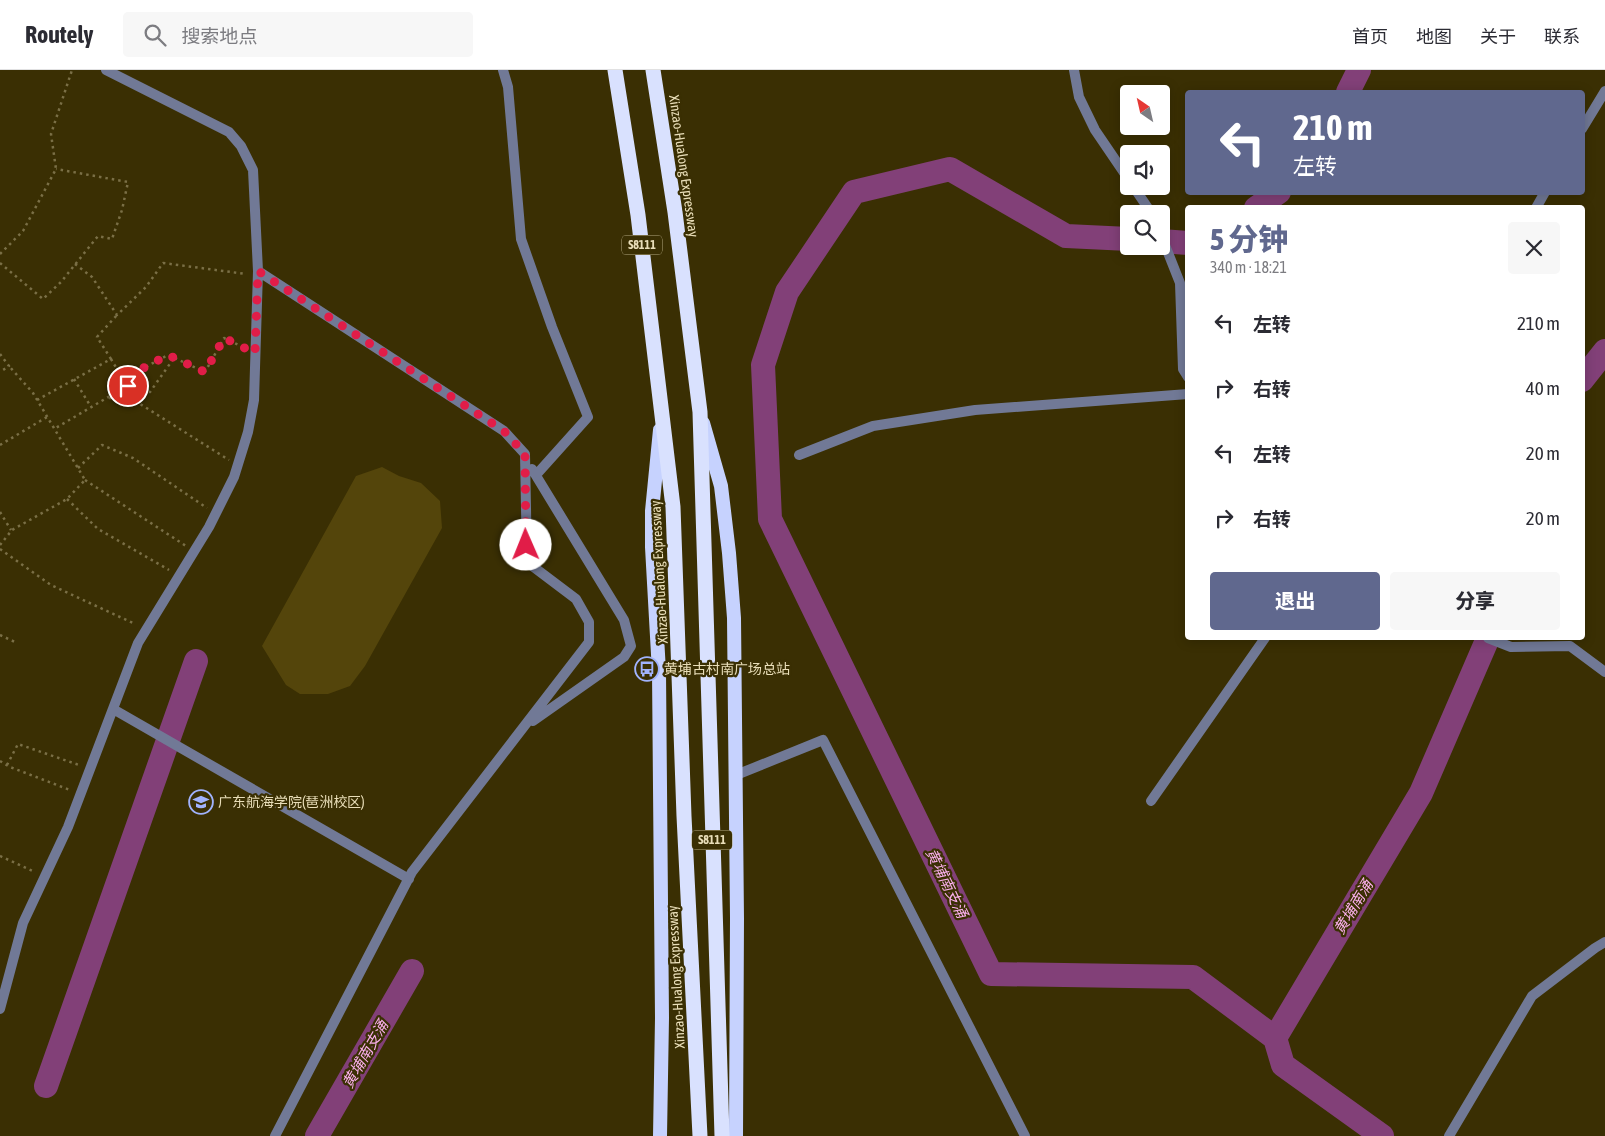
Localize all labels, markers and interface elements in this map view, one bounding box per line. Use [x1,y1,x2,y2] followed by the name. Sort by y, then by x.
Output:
[123,12,473,57] search box
[25,21,93,48] text: Routely
[141,21,169,49] icon: search
[181,25,257,47] text: 搜索地点
[1352,26,1388,47] text: 首页
[1416,26,1452,47] text: 地图
[1480,26,1516,47] text: 关于
[1544,26,1580,47] text: 联系
[1120,85,1170,135] north arrow
[1120,85,1170,255] map controls
[666,94,702,238] street label: Xinzao-Hualong Expressway
[1293,107,1372,147] text: 210 m
[1210,110,1275,175] icon: left
[1120,145,1170,195] button: sound
[1293,153,1337,179] text: 左转
[1120,205,1170,255] button: search
[1210,222,1288,256] text: 5 分钟
[1508,222,1560,274] button: close
[622,236,662,254] road number: S8111
[1210,258,1287,276] text: 340 m · 18:21
[1210,309,1238,337] icon: left
[1517,312,1560,334] text: 210 m
[1253,313,1291,335] text: 左转
[107,365,149,407] pin
[114,372,142,400] icon: arrive
[1210,374,1238,402] icon: right
[1526,377,1560,399] text: 40 m
[1253,378,1291,400] text: 右转
[1210,439,1238,467] icon: left
[1526,442,1560,464] text: 20 m
[1253,443,1291,465] text: 左转
[647,500,671,644] street label: Xinzao-Hualong Expressway
[1210,504,1238,532] icon: right
[1526,507,1560,529] text: 20 m
[1253,508,1291,530] text: 右转
[499,518,551,570] position arrow
[1210,572,1380,630] button: 退出
[1390,572,1560,630] button: 分享
[634,656,660,682] bus stop icon: 黄埔古村南广场总站
[664,661,790,677] place label: 黄埔古村南广场总站
[188,789,214,815] school or university icon: 广东航海学院(琶洲校区)
[218,794,365,810] place label: 广东航海学院(琶洲校区)
[692,830,732,850] road number: S8111
[923,846,972,922] water label: 黄埔南支涌
[1330,875,1377,937] water label: 黄埔南涌
[664,905,688,1049] street label: Xinzao-Hualong Expressway
[339,1016,392,1091] water label: 黄埔南支涌

